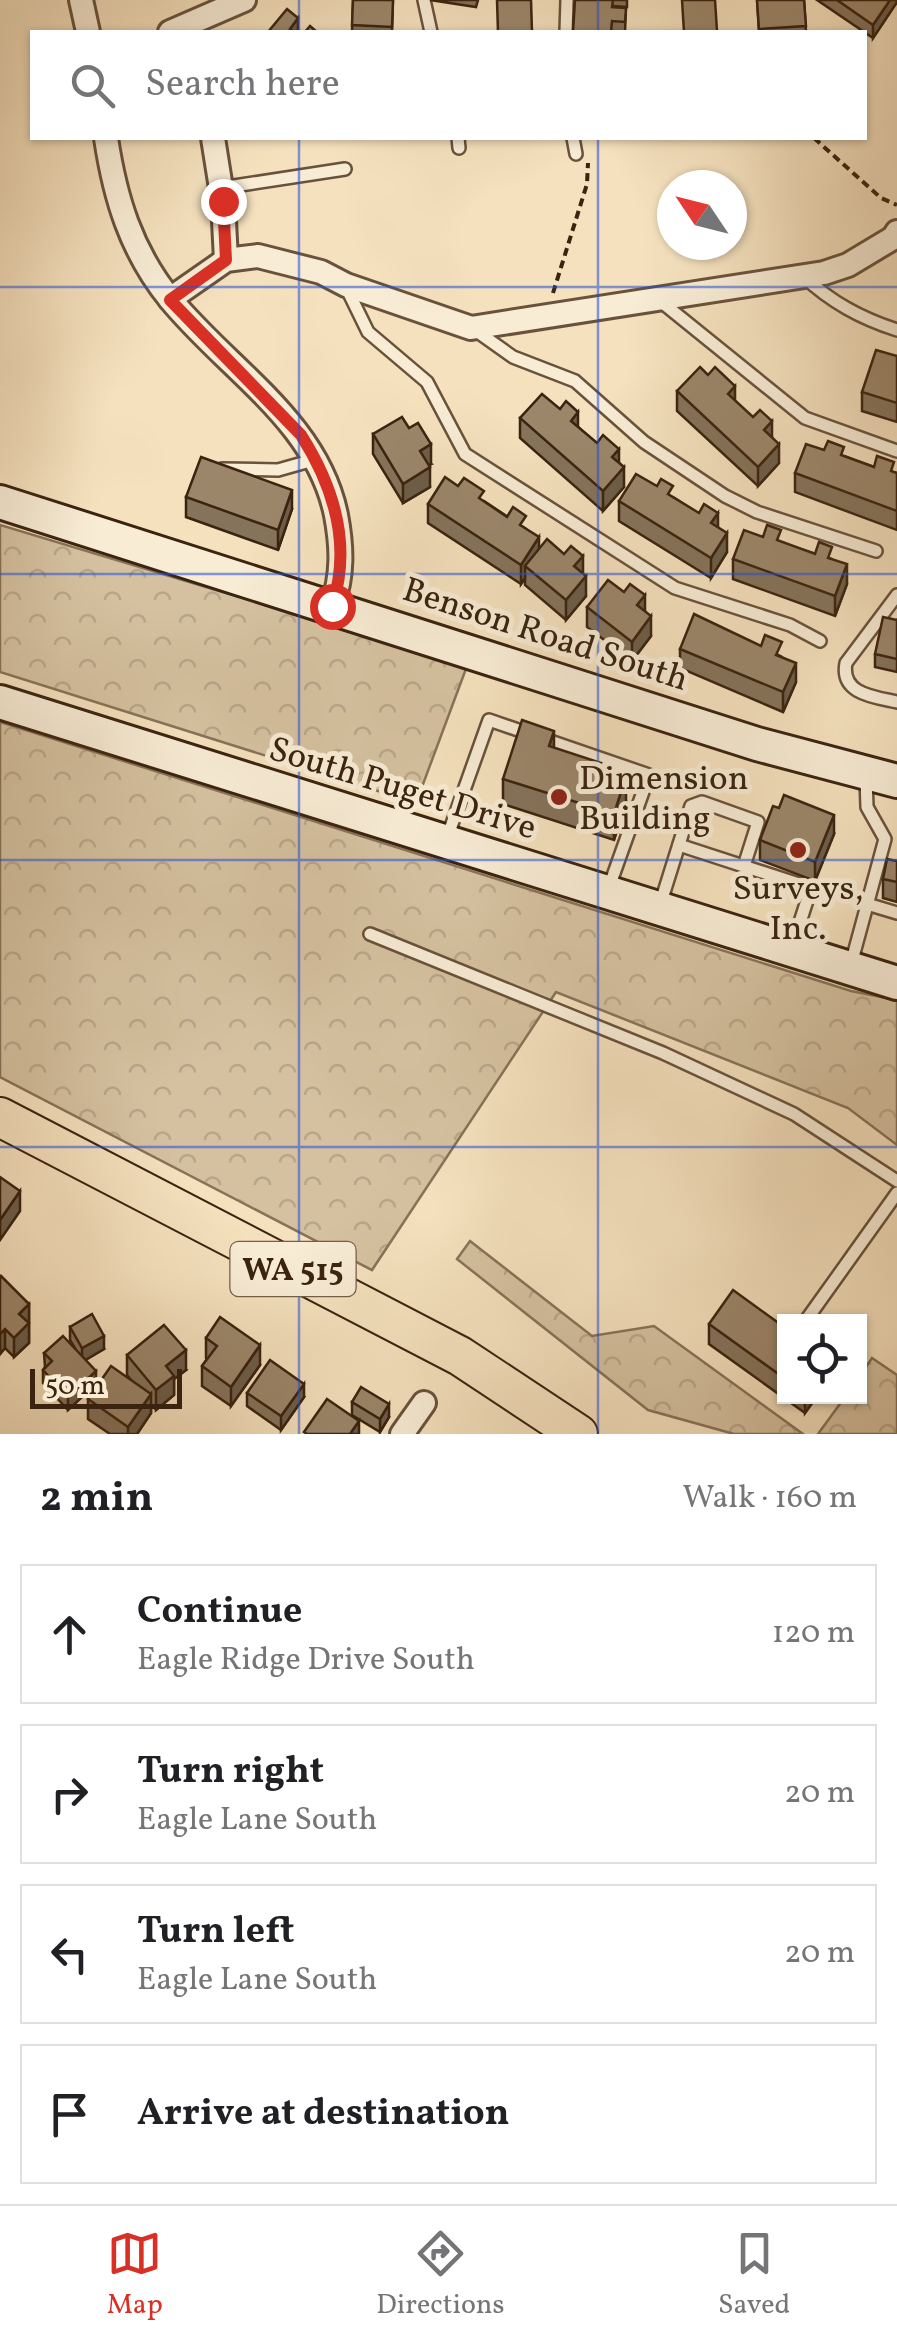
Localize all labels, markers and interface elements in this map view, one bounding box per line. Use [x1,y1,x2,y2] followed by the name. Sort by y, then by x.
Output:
[30,30,867,140] search box
[65,58,120,113] icon: search
[145,59,340,112] text: Search here
[657,170,747,260] north arrow
[201,179,247,225] route end
[396,567,694,705] street label: Benson Road South
[310,584,356,630] route start
[263,726,542,853] street label: South Puget Drive
[579,756,749,844] place label: Dimension Building
[548,786,570,808] marker: Dimension Building
[787,839,809,861] marker: Surveys, Inc.
[732,866,864,954] place label: Surveys, Inc.
[230,1242,356,1296] road number: WA 515
[777,1314,867,1404] map controls
[777,1314,867,1404] button: locate
[30,1364,182,1408] scale bar
[45,1367,105,1406] text: 50 m
[40,1470,153,1529] text: 2 min
[683,1477,857,1521] text: Walk · 160 m
[137,1586,302,1639] text: Continue
[42,1607,97,1662] icon: ahead
[772,1612,855,1656] text: 120 m
[137,1639,475,1683] text: Eagle Ridge Drive South
[137,1746,324,1799] text: Turn right
[42,1767,97,1822] icon: right
[784,1772,855,1816] text: 20 m
[137,1799,377,1843] text: Eagle Lane South
[137,1906,294,1959] text: Turn left
[42,1927,97,1982] icon: left
[784,1932,855,1976] text: 20 m
[137,1959,377,2003] text: Eagle Lane South
[42,2087,97,2142] icon: arrive
[137,2088,510,2141] text: Arrive at destination
[107,2226,163,2325] tab: Map
[376,2226,505,2325] tab: Directions
[718,2226,790,2325] tab: Saved

